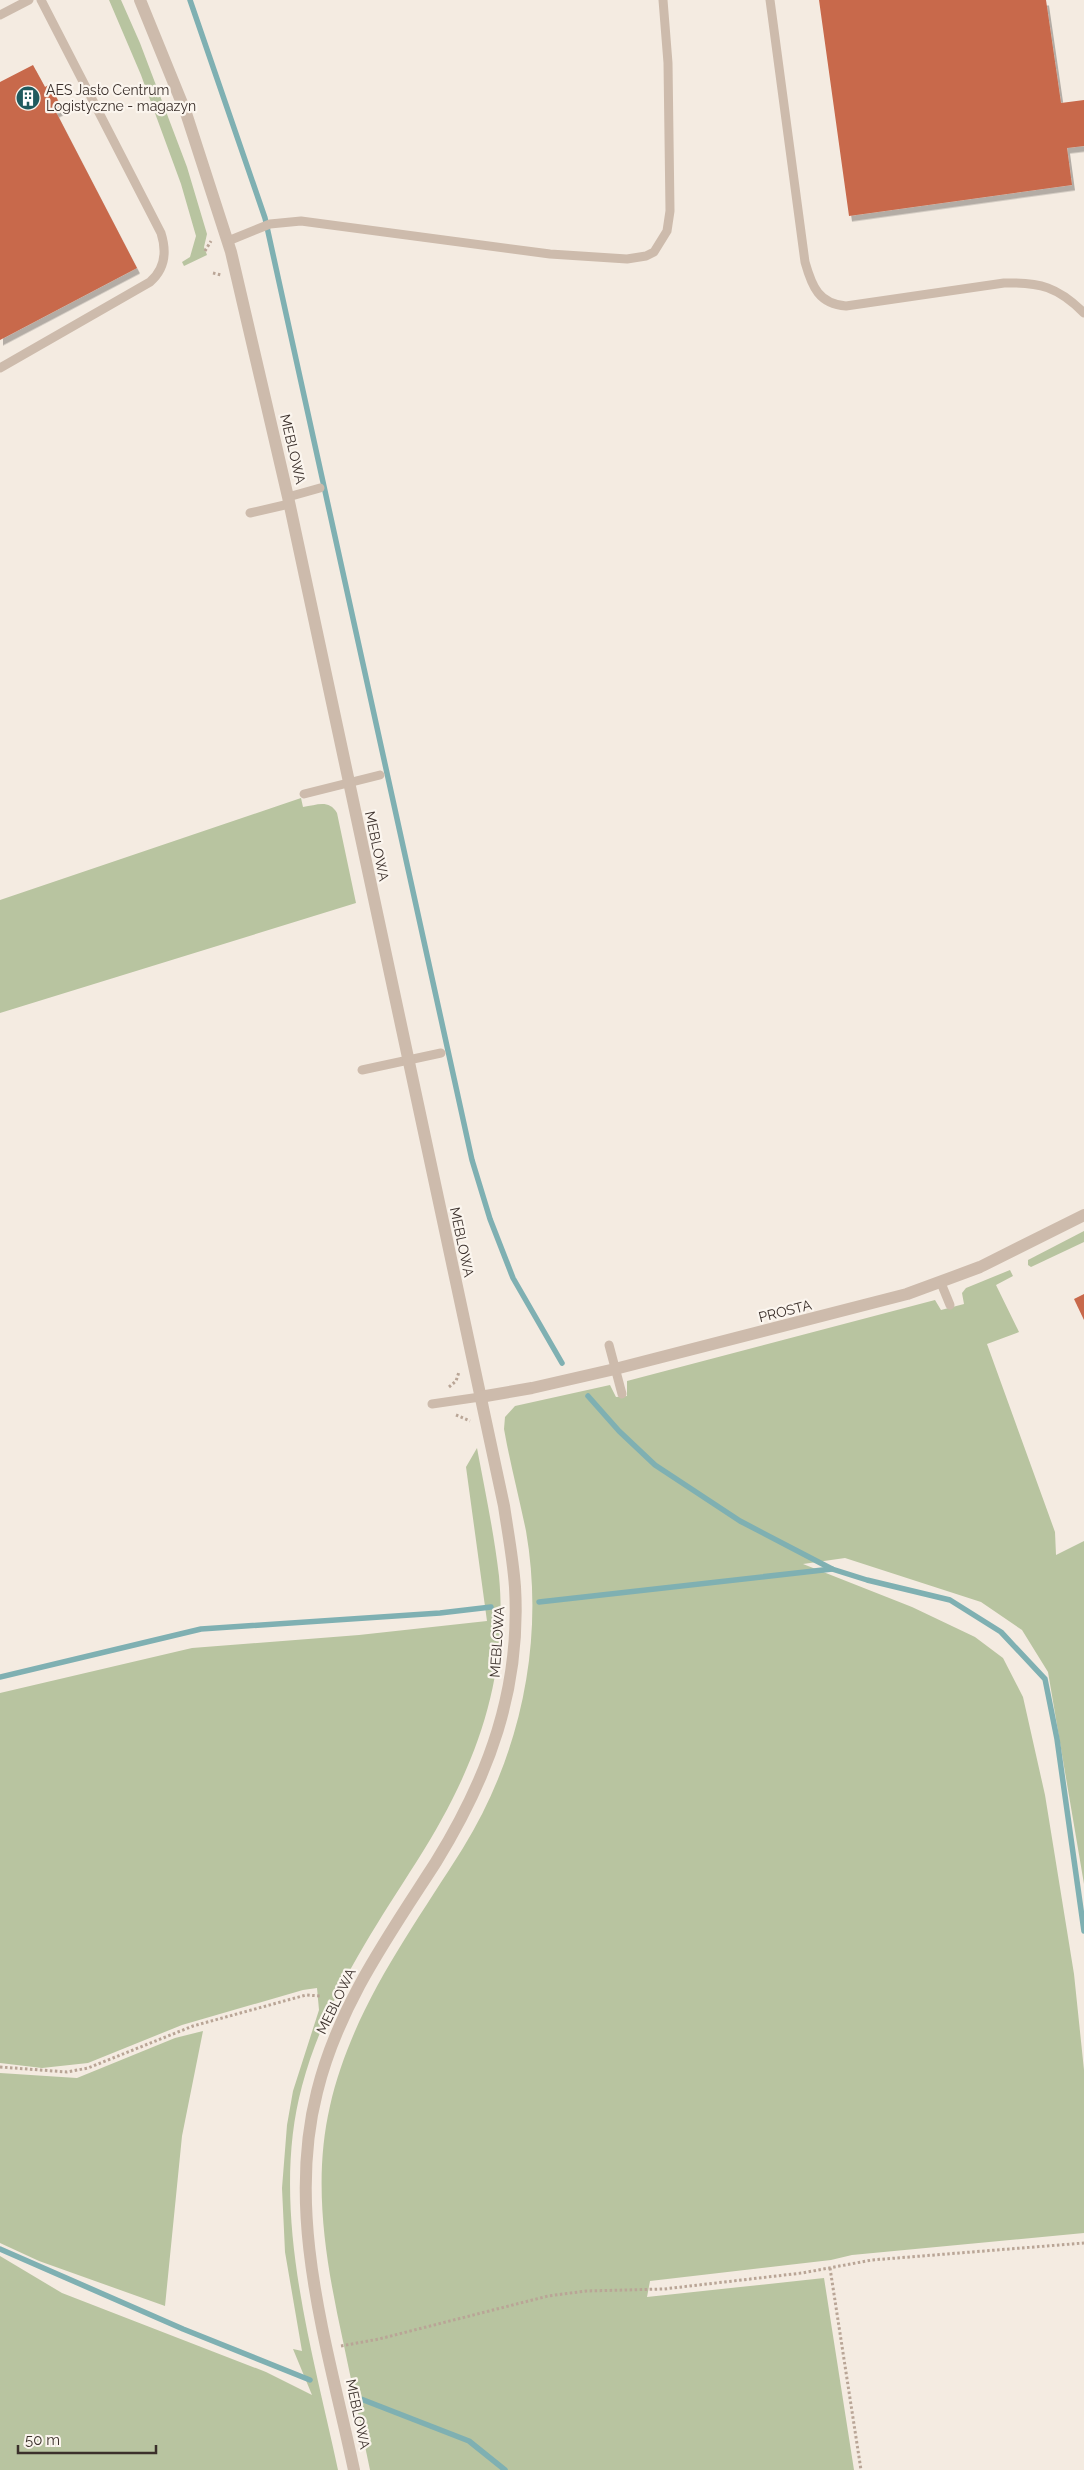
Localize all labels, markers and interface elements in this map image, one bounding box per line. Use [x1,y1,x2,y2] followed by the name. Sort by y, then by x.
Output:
[46,82,196,114] place label: AES Jasło Centrum Logistyczne - magazyn
[15,85,41,111] building icon: AES Jasło Centrum Logistyczne - magazyn
[277,412,309,486] street label: MEBLOWA
[362,809,392,883] street label: MEBLOWA
[447,1205,477,1279] street label: MEBLOWA
[757,1297,814,1325] street label: PROSTA
[487,1605,508,1678] street label: MEBLOWA
[313,1965,359,2037] street label: MEBLOWA
[343,2377,373,2451] street label: MEBLOWA
[18,2422,155,2454] scale bar
[25,2431,60,2449] text: 50 m

